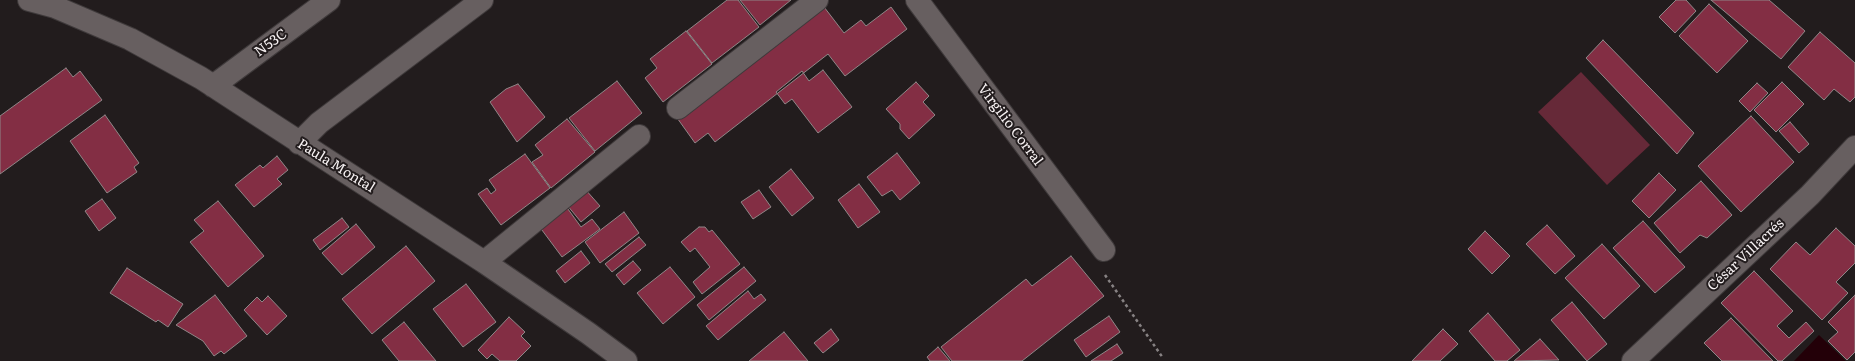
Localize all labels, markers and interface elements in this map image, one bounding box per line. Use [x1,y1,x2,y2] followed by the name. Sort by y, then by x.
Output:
[251,26,291,60] street label: N53C
[974,81,1046,169] street label: Virgilio Corral
[294,136,378,196] street label: Paula Montal
[1704,215,1788,295] street label: César Villacrés

